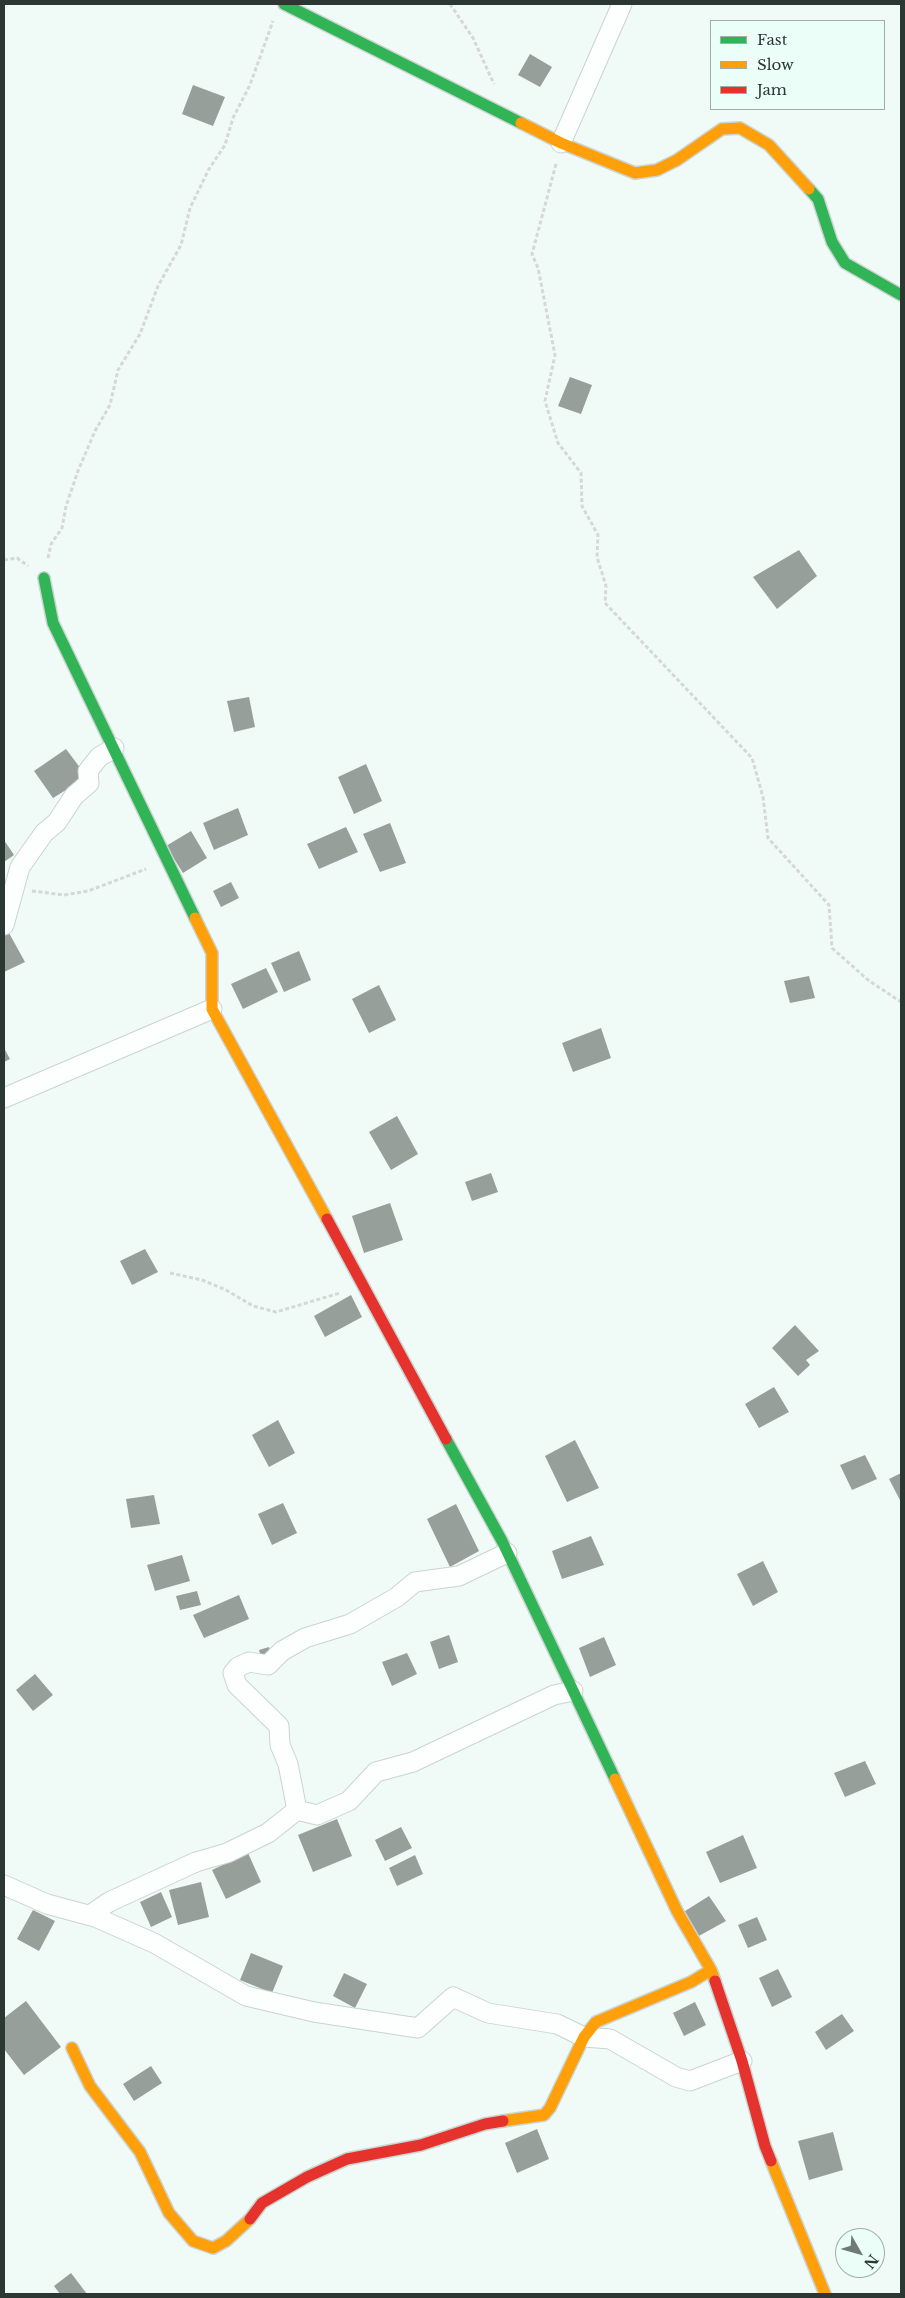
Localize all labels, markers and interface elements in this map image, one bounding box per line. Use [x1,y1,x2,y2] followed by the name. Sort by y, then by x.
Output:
[710,20,885,110] legend
[757,30,787,49] text: Fast
[757,55,794,74] text: Slow
[757,80,787,99] text: Jam
[835,2228,885,2278] north arrow
[860,2251,882,2272] text: N

